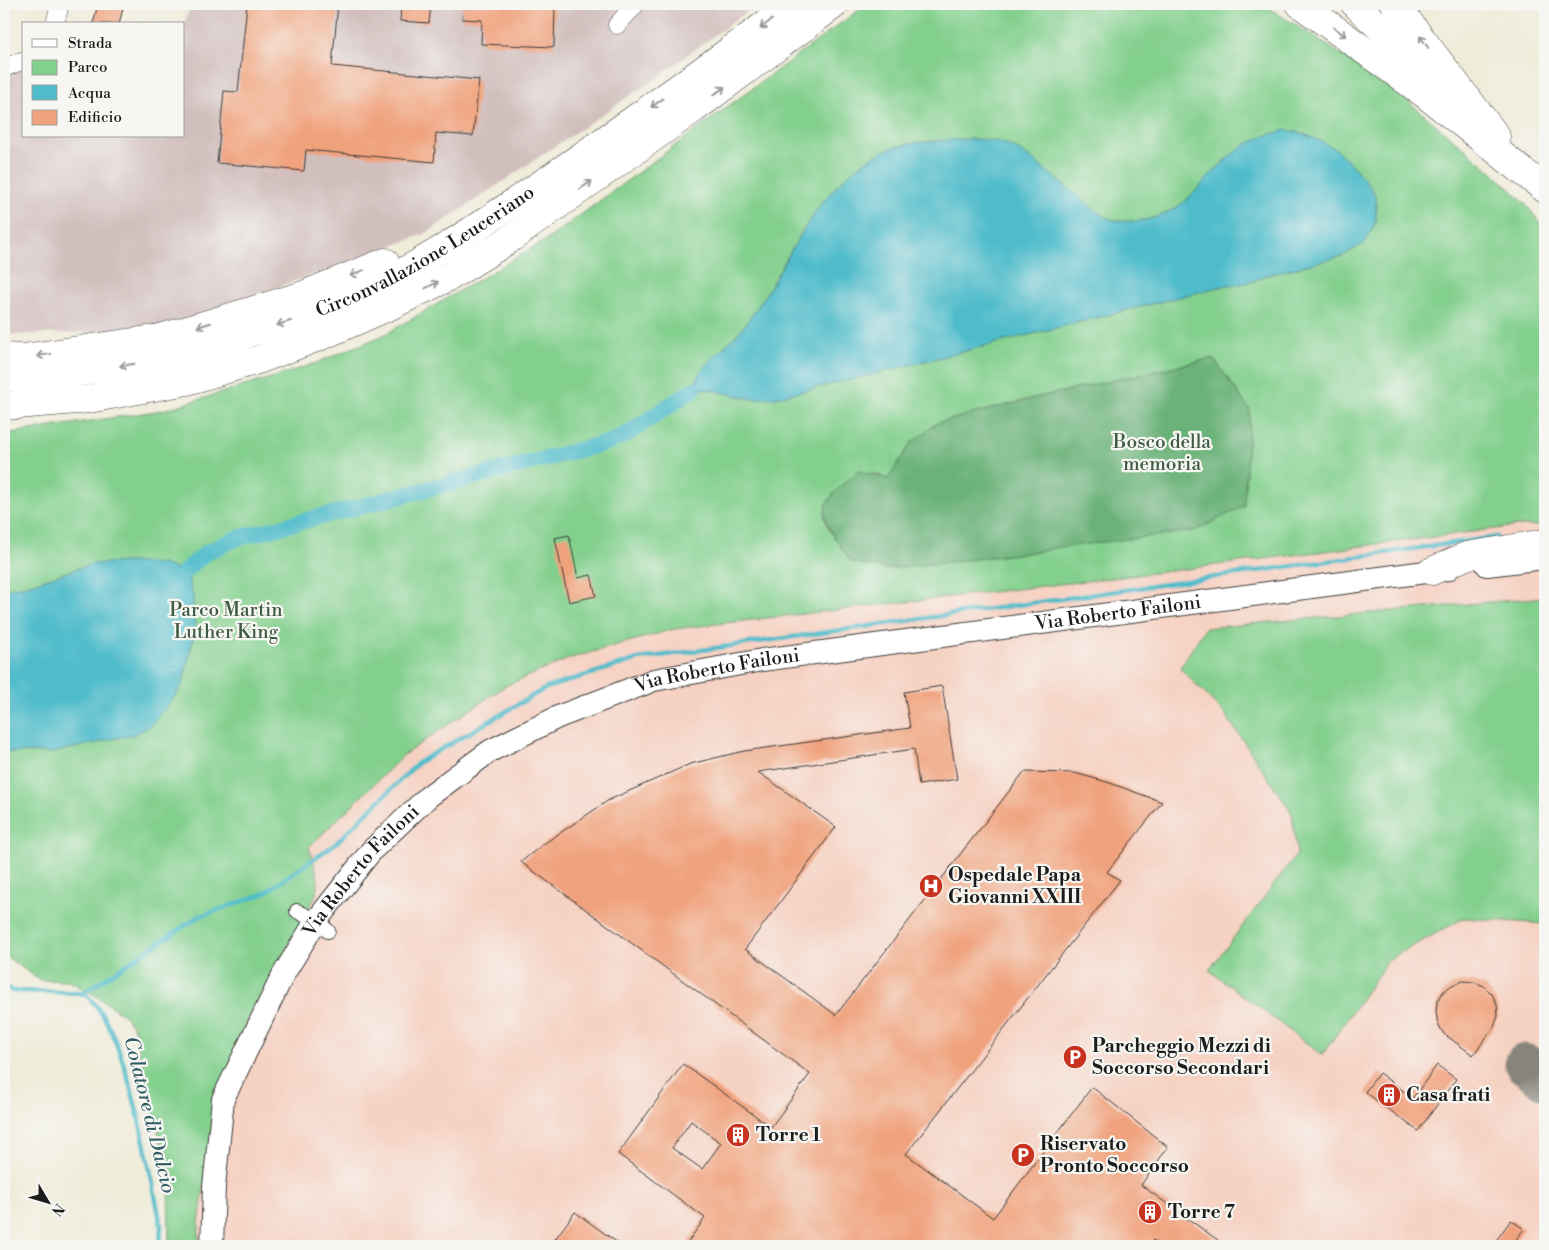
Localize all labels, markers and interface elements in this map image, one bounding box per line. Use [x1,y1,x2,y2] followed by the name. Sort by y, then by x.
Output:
[759,19,773,29] one-way arrow
[22,22,185,138] legend
[1332,27,1346,37] one-way arrow
[68,34,112,53] text: Strada
[1419,35,1429,49] one-way arrow
[68,58,107,77] text: Parco
[67,84,111,103] text: Acqua
[712,86,726,96] one-way arrow
[650,98,664,108] one-way arrow
[68,108,122,127] text: Edificio
[312,180,539,322] street label: Circonvallazione Leuceriano
[579,180,593,190] one-way arrow
[350,269,365,279] one-way arrow
[424,280,439,289] one-way arrow
[276,318,292,328] one-way arrow
[196,321,212,331] one-way arrow
[36,350,52,360] one-way arrow
[120,360,136,370] one-way arrow
[1112,430,1211,476] park label: Bosco della memoria
[1032,590,1202,636] street label: Via Roberto Failoni
[169,598,283,644] park label: Parco Martin Luther King
[630,643,801,699] street label: Via Roberto Failoni
[297,799,424,942] street label: Via Roberto Failoni
[948,863,1082,909] place label: Ospedale Papa Giovanni XXIII
[918,873,944,899] hospital icon: Ospedale Papa Giovanni XXIII
[117,1034,181,1196] water label: Colatore di Dalcio
[1092,1034,1271,1080] place label: Parcheggio Mezzi di Soccorso Secondari
[1062,1044,1088,1070] parking icon: Parcheggio Mezzi di Soccorso Secondari
[1376,1082,1402,1108] building icon: Casa frati
[1406,1083,1490,1107] place label: Casa frati
[725,1122,751,1148] building icon: Torre 1
[756,1123,821,1147] place label: Torre 1
[1040,1132,1189,1178] place label: Riservato Pronto Soccorso
[1010,1142,1036,1168] parking icon: Riservato Pronto Soccorso
[22,1178,72,1228] north arrow
[47,1199,68,1219] text: N
[1137,1199,1163,1225] building icon: Torre 7
[1168,1200,1235,1224] place label: Torre 7

